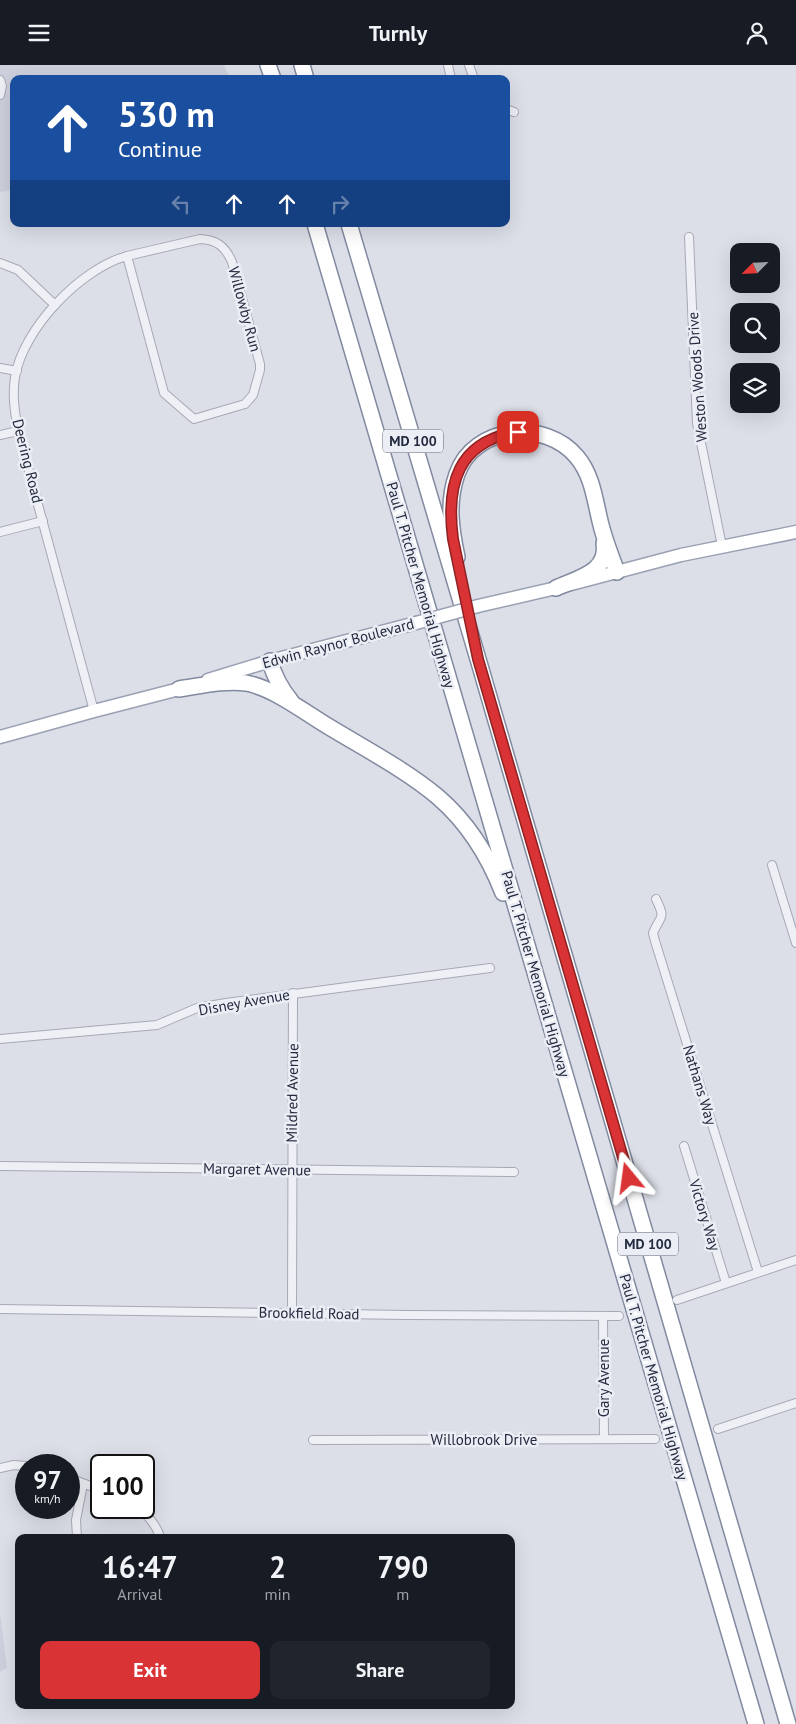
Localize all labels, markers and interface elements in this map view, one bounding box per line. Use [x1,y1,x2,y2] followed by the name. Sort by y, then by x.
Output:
[25,19,53,47] icon: menu
[369,19,427,47] text: Turnly
[743,19,771,47] icon: person
[118,91,215,137] text: 530 m
[35,95,100,160] icon: ahead
[118,135,202,163] text: Continue
[167,190,195,218] icon: left
[220,190,248,218] icon: ahead
[273,190,301,218] icon: ahead
[326,190,354,218] icon: right
[730,243,780,293] north arrow
[730,243,780,413] map controls
[224,264,266,354] street label: Willowby Run
[730,303,780,353] button: search
[683,311,711,443] street label: Weston Woods Drive
[730,363,780,413] button: layers
[497,411,539,453] pin
[8,417,48,505] street label: Deering Road
[504,418,532,446] icon: arrive
[383,429,443,453] road number: MD 100
[382,480,460,690] street label: Paul T. Pitcher Memorial Highway
[260,614,416,672] street label: Edwin Raynor Boulevard
[497,869,575,1079] street label: Paul T. Pitcher Memorial Highway
[197,985,291,1019] street label: Disney Avenue
[282,1043,302,1143] street label: Mildred Avenue
[679,1043,721,1127] street label: Nathans Way
[602,1151,654,1203] position arrow
[203,1159,311,1179] street label: Margaret Avenue
[685,1176,725,1253] street label: Victory Way
[618,1233,678,1255] road number: MD 100
[615,1272,693,1482] street label: Paul T. Pitcher Memorial Highway
[258,1303,360,1323] street label: Brookfield Road
[594,1339,613,1417] street label: Gary Avenue
[431,1430,537,1449] street label: Willobrook Drive
[90,1454,155,1519] speed limit sign: 100
[33,1464,62,1496] text: 97
[34,1491,61,1506] text: km/h
[102,1547,178,1586] text: 16:47
[269,1547,286,1586] text: 2
[377,1547,428,1586] text: 790
[117,1584,162,1604] text: Arrival
[265,1584,291,1604] text: min
[396,1584,409,1604] text: m
[40,1641,260,1699] button: Exit
[270,1641,490,1699] button: Share

